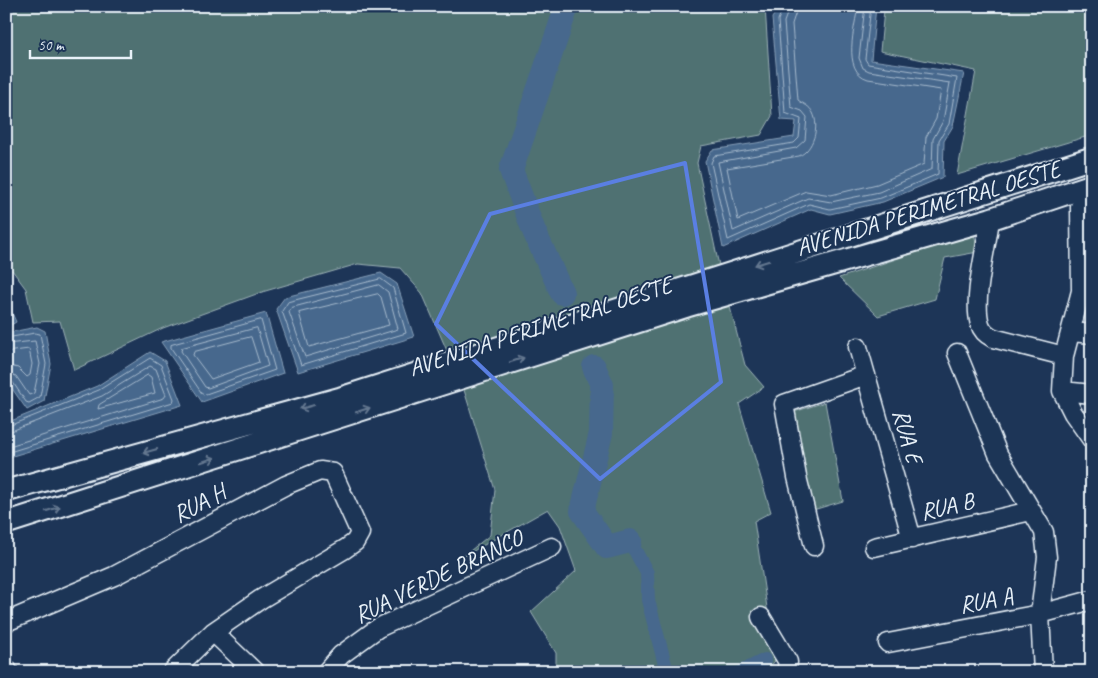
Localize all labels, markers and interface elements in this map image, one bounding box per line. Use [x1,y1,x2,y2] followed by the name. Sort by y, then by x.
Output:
[30,28,131,60] scale bar
[38,36,65,55] text: 50 m
[792,153,1066,263] street label: AVENIDA PERIMETRAL OESTE
[754,258,770,268] one-way arrow
[405,268,678,383] street label: AVENIDA PERIMETRAL OESTE
[509,355,525,365] one-way arrow
[299,403,315,413] one-way arrow
[354,405,370,414] one-way arrow
[886,405,931,469] street label: RUA E
[142,447,158,456] one-way arrow
[200,454,216,464] one-way arrow
[168,475,234,529] street label: RUA H
[917,485,978,527] street label: RUA B
[45,504,61,514] one-way arrow
[349,521,530,630] street label: RUA VERDE BRANCO
[957,580,1016,620] street label: RUA A

